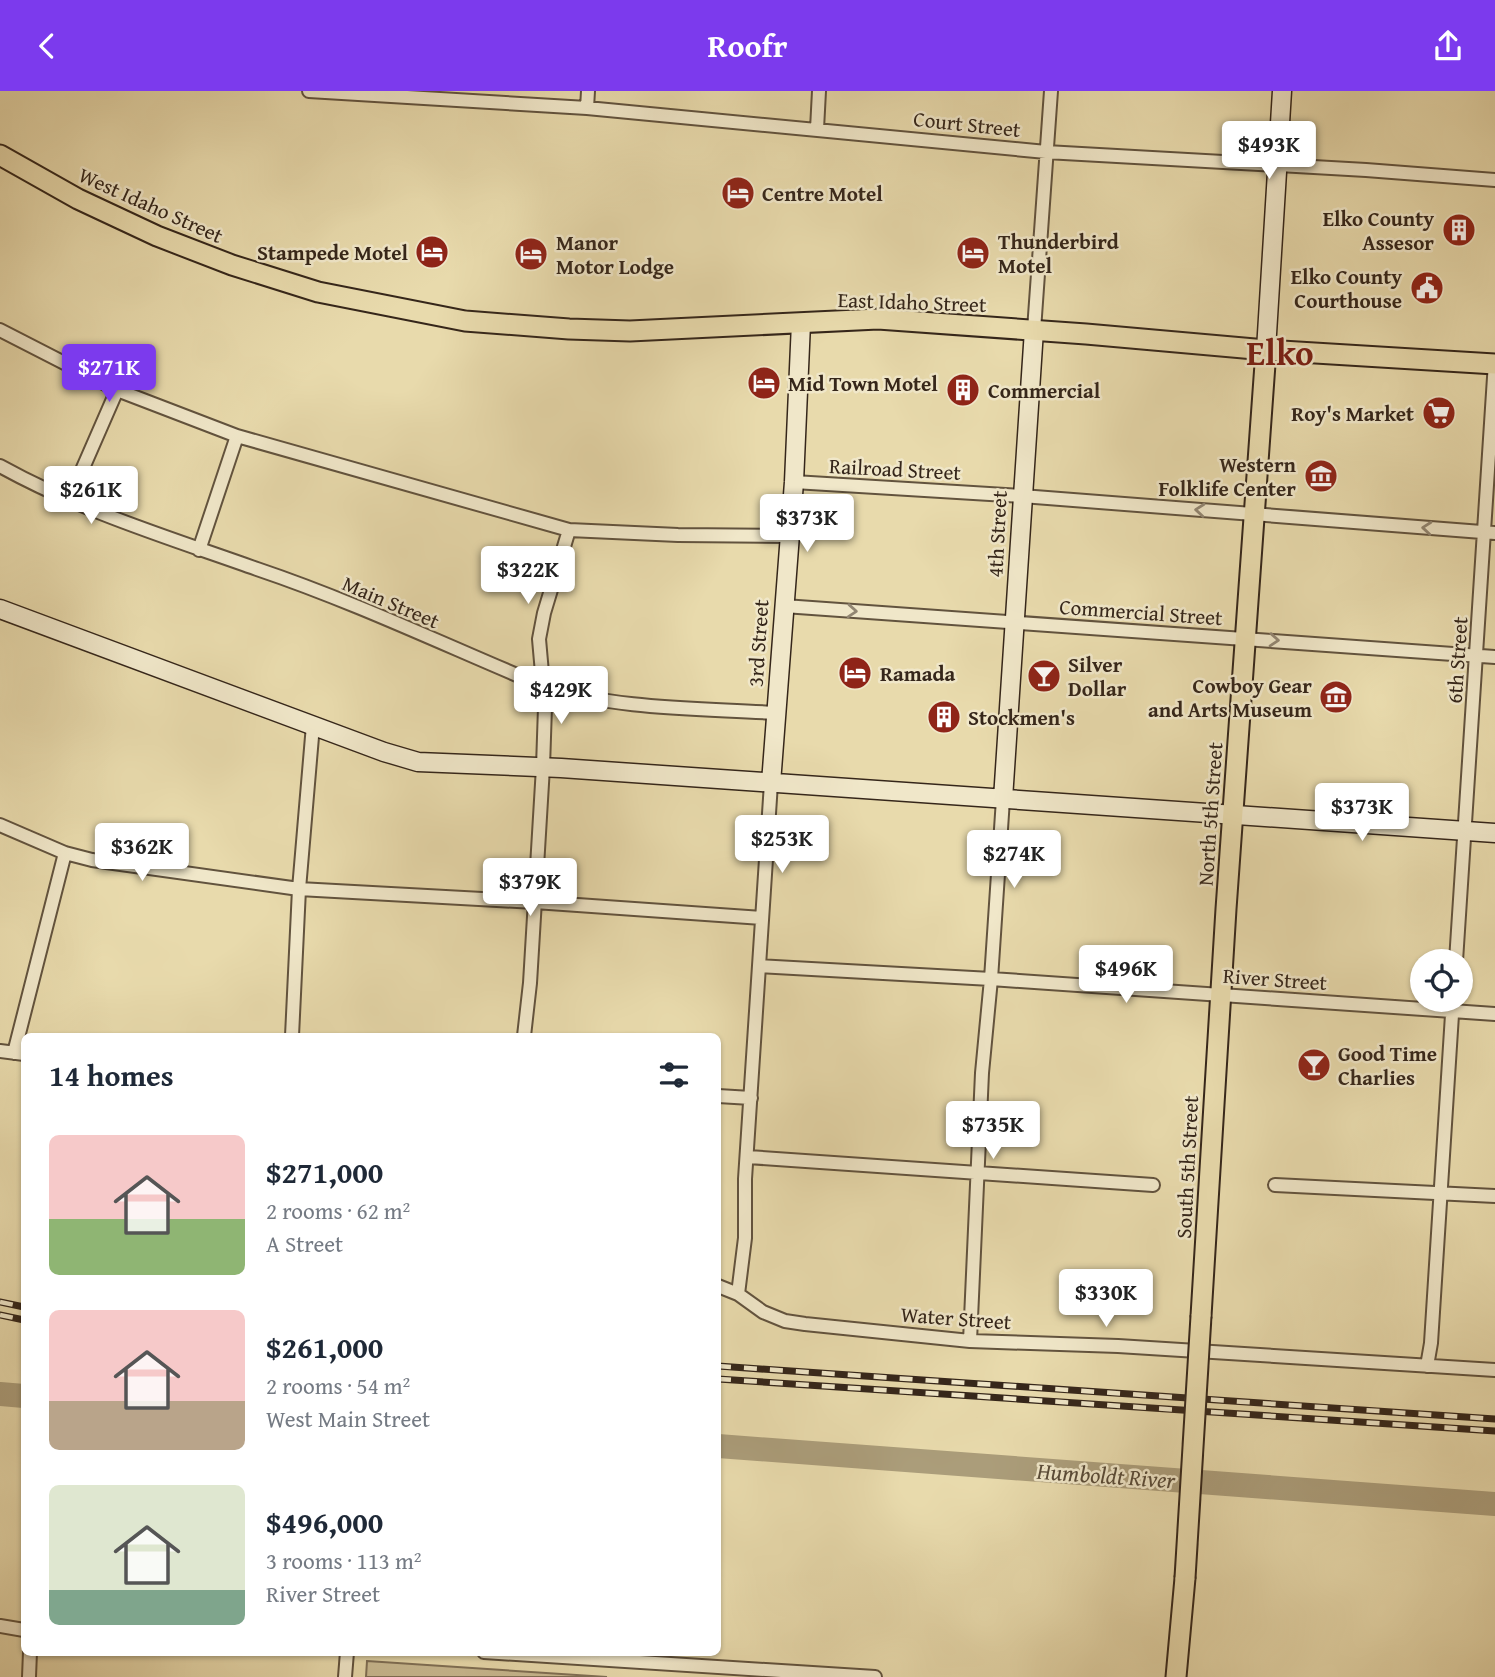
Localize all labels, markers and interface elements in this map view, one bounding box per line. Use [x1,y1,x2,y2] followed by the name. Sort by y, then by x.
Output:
[708,22,787,69] text: Roofr
[28,27,66,65] icon: back
[1429,27,1467,65] icon: share
[912,103,1023,145] street label: Court Street
[1220,122,1318,181] pin: $493K
[1238,127,1300,160] text: $493K
[74,159,229,251] street label: West Idaho Street
[719,174,757,212] hotel icon: Centre Motel
[762,178,883,209] place label: Centre Motel
[1323,203,1434,258] place label: Elko County Assesor
[1440,211,1478,249] building icon: Elko County Assesor
[998,226,1119,281] place label: Thunderbird Motel
[556,227,674,282] place label: Manor Motor Lodge
[413,233,451,271] hotel icon: Stampede Motel
[954,234,992,272] hotel icon: Thunderbird Motel
[512,235,550,273] hotel icon: Manor Motor Lodge
[257,237,408,268] place label: Stampede Motel
[1291,261,1402,316] place label: Elko County Courthouse
[1408,269,1446,307] public building icon: Elko County Courthouse
[837,284,987,320] street label: East Idaho Street
[1246,327,1314,378] district label: Elko
[60,345,158,404] pin: $271K
[78,350,140,383] text: $271K
[745,364,783,402] hotel icon: Mid Town Motel
[788,368,938,399] place label: Mid Town Motel
[944,371,982,409] building icon: Commercial
[988,375,1101,406] place label: Commercial
[1420,394,1458,432] supermarket icon: Roy's Market
[1291,398,1414,429] place label: Roy's Market
[1159,449,1297,504] place label: Western Folklife Center
[828,450,962,488] street label: Railroad Street
[1302,457,1340,495] museum icon: Western Folklife Center
[42,467,140,526] pin: $261K
[60,472,122,505] text: $261K
[979,489,1015,578] street label: 4th Street
[758,495,856,554] pin: $373K
[776,500,838,533] text: $373K
[1194,503,1205,518] one-way arrow
[1421,521,1432,536] one-way arrow
[479,547,577,606] pin: $322K
[497,552,559,585] text: $322K
[338,568,445,637] street label: Main Street
[1058,591,1224,633] street label: Commercial Street
[739,598,777,688] street label: 3rd Street
[847,603,858,618] one-way arrow
[1439,615,1476,705] street label: 6th Street
[1269,632,1280,647] one-way arrow
[1068,649,1127,704] place label: Silver Dollar
[836,654,874,692] hotel icon: Ramada
[1025,657,1063,695] bar icon: Silver Dollar
[880,658,956,689] place label: Ramada
[512,667,610,726] pin: $429K
[1148,670,1312,725] place label: Cowboy Gear and Arts Museum
[530,672,592,705] text: $429K
[1317,678,1355,716] museum icon: Cowboy Gear and Arts Museum
[925,698,963,736] building icon: Stockmen's
[968,702,1075,733] place label: Stockmen's
[1190,741,1231,887] street label: North 5th Street
[1313,783,1411,843] pin: $373K
[1331,789,1393,822] text: $373K
[733,815,831,875] pin: $253K
[751,821,813,854] text: $253K
[93,823,191,883] pin: $362K
[111,829,173,862] text: $362K
[965,831,1063,890] pin: $274K
[983,836,1045,869] text: $274K
[481,859,579,918] pin: $379K
[499,864,561,897] text: $379K
[1077,946,1175,1005] pin: $496K
[1410,949,1473,1012] map controls
[1410,949,1473,1012] button: locate
[1095,951,1157,984] text: $496K
[1222,960,1329,998] street label: River Street
[1338,1038,1437,1093] place label: Good Time Charlies
[1295,1046,1333,1084] bar icon: Good Time Charlies
[49,1053,174,1097] text: 14 homes
[655,1056,693,1094] icon: filters
[1168,1094,1206,1239] street label: South 5th Street
[944,1101,1042,1161] pin: $735K
[962,1107,1024,1140] text: $735K
[266,1150,383,1194] text: $271,000
[105,1163,189,1247] icon: home
[266,1194,410,1227] text: 2 rooms · 62 m²
[266,1227,343,1260] text: A Street
[1057,1269,1155,1329] pin: $330K
[1075,1275,1137,1308] text: $330K
[900,1299,1013,1337] street label: Water Street
[266,1325,383,1369] text: $261,000
[105,1338,189,1422] icon: home
[266,1369,410,1402] text: 2 rooms · 54 m²
[266,1402,430,1435] text: West Main Street
[1035,1454,1178,1496] water label: Humboldt River
[266,1500,383,1544] text: $496,000
[105,1513,189,1597] icon: home
[266,1544,421,1577] text: 3 rooms · 113 m²
[266,1577,380,1610] text: River Street

